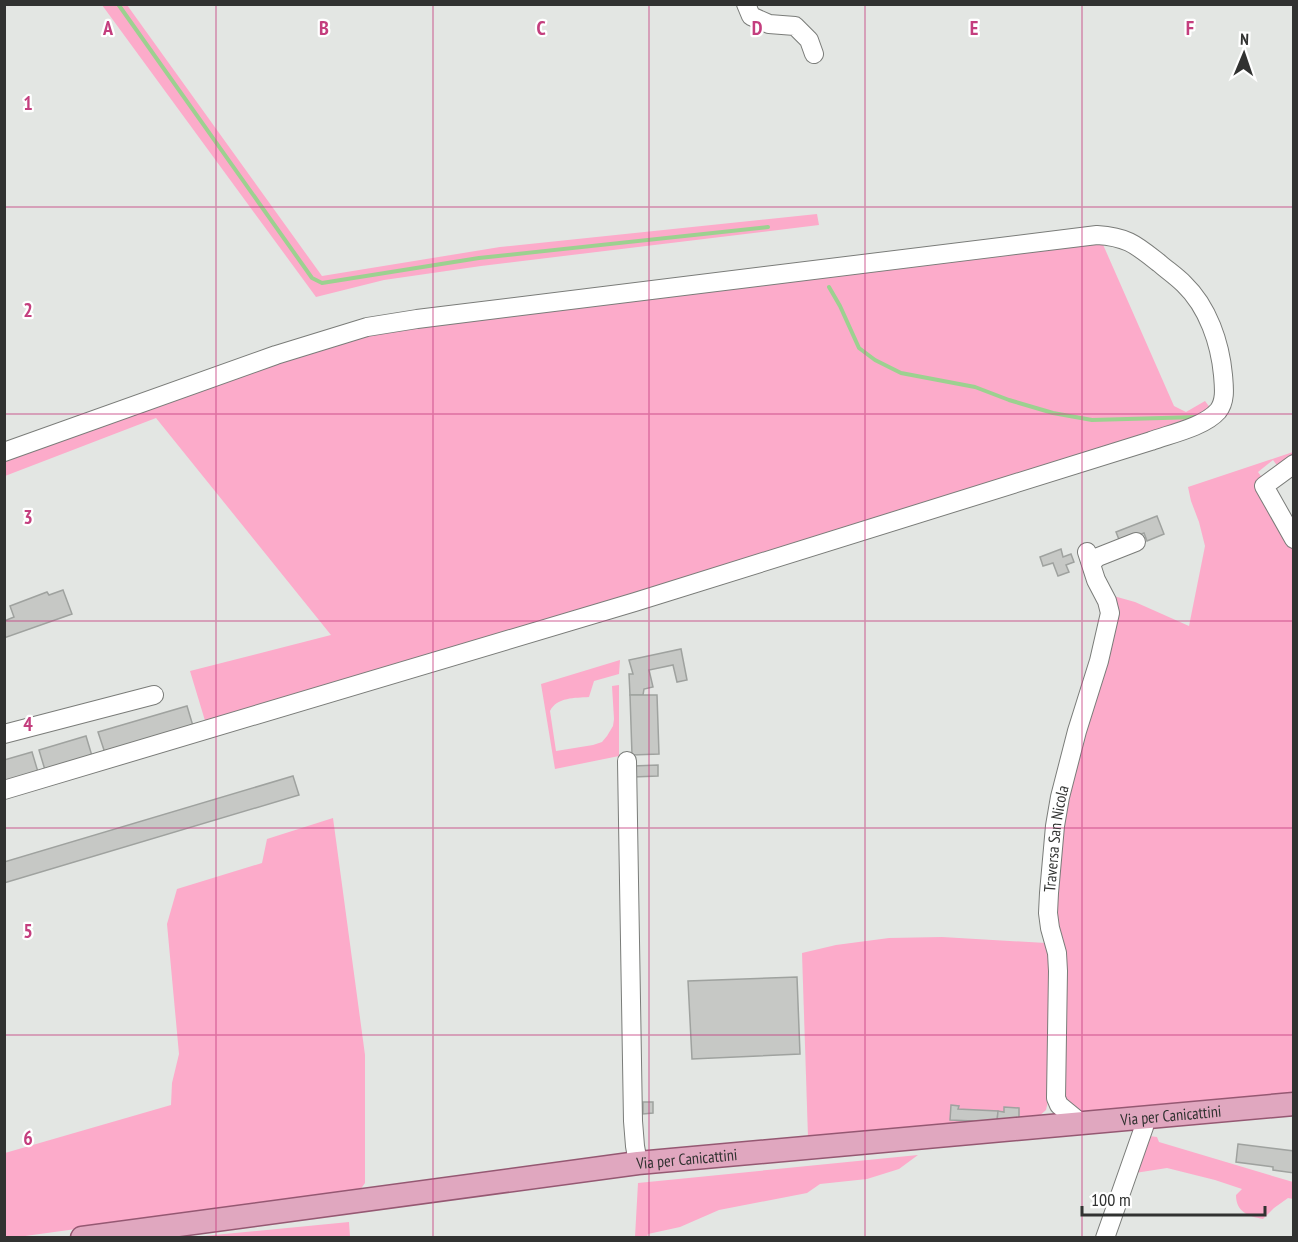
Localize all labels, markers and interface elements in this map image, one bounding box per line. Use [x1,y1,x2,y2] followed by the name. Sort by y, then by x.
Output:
[102,15,114,41] text: A
[319,15,329,41] text: B
[536,15,546,41] text: C
[752,15,763,41] text: D
[970,15,978,41] text: E
[1186,15,1194,41] text: F
[1214,24,1274,84] north arrow
[1240,29,1249,49] text: N
[23,90,33,116] text: 1
[23,297,33,323] text: 2
[23,504,33,530] text: 3
[23,711,33,737] text: 4
[1039,783,1073,893] street label: Traversa San Nicola
[23,918,33,944] text: 5
[1119,1101,1222,1130] street label: Via per Canicattini
[23,1125,33,1151] text: 6
[635,1144,738,1173] street label: Via per Canicattini
[1082,1179,1265,1217] scale bar
[1091,1188,1131,1211] text: 100 m

